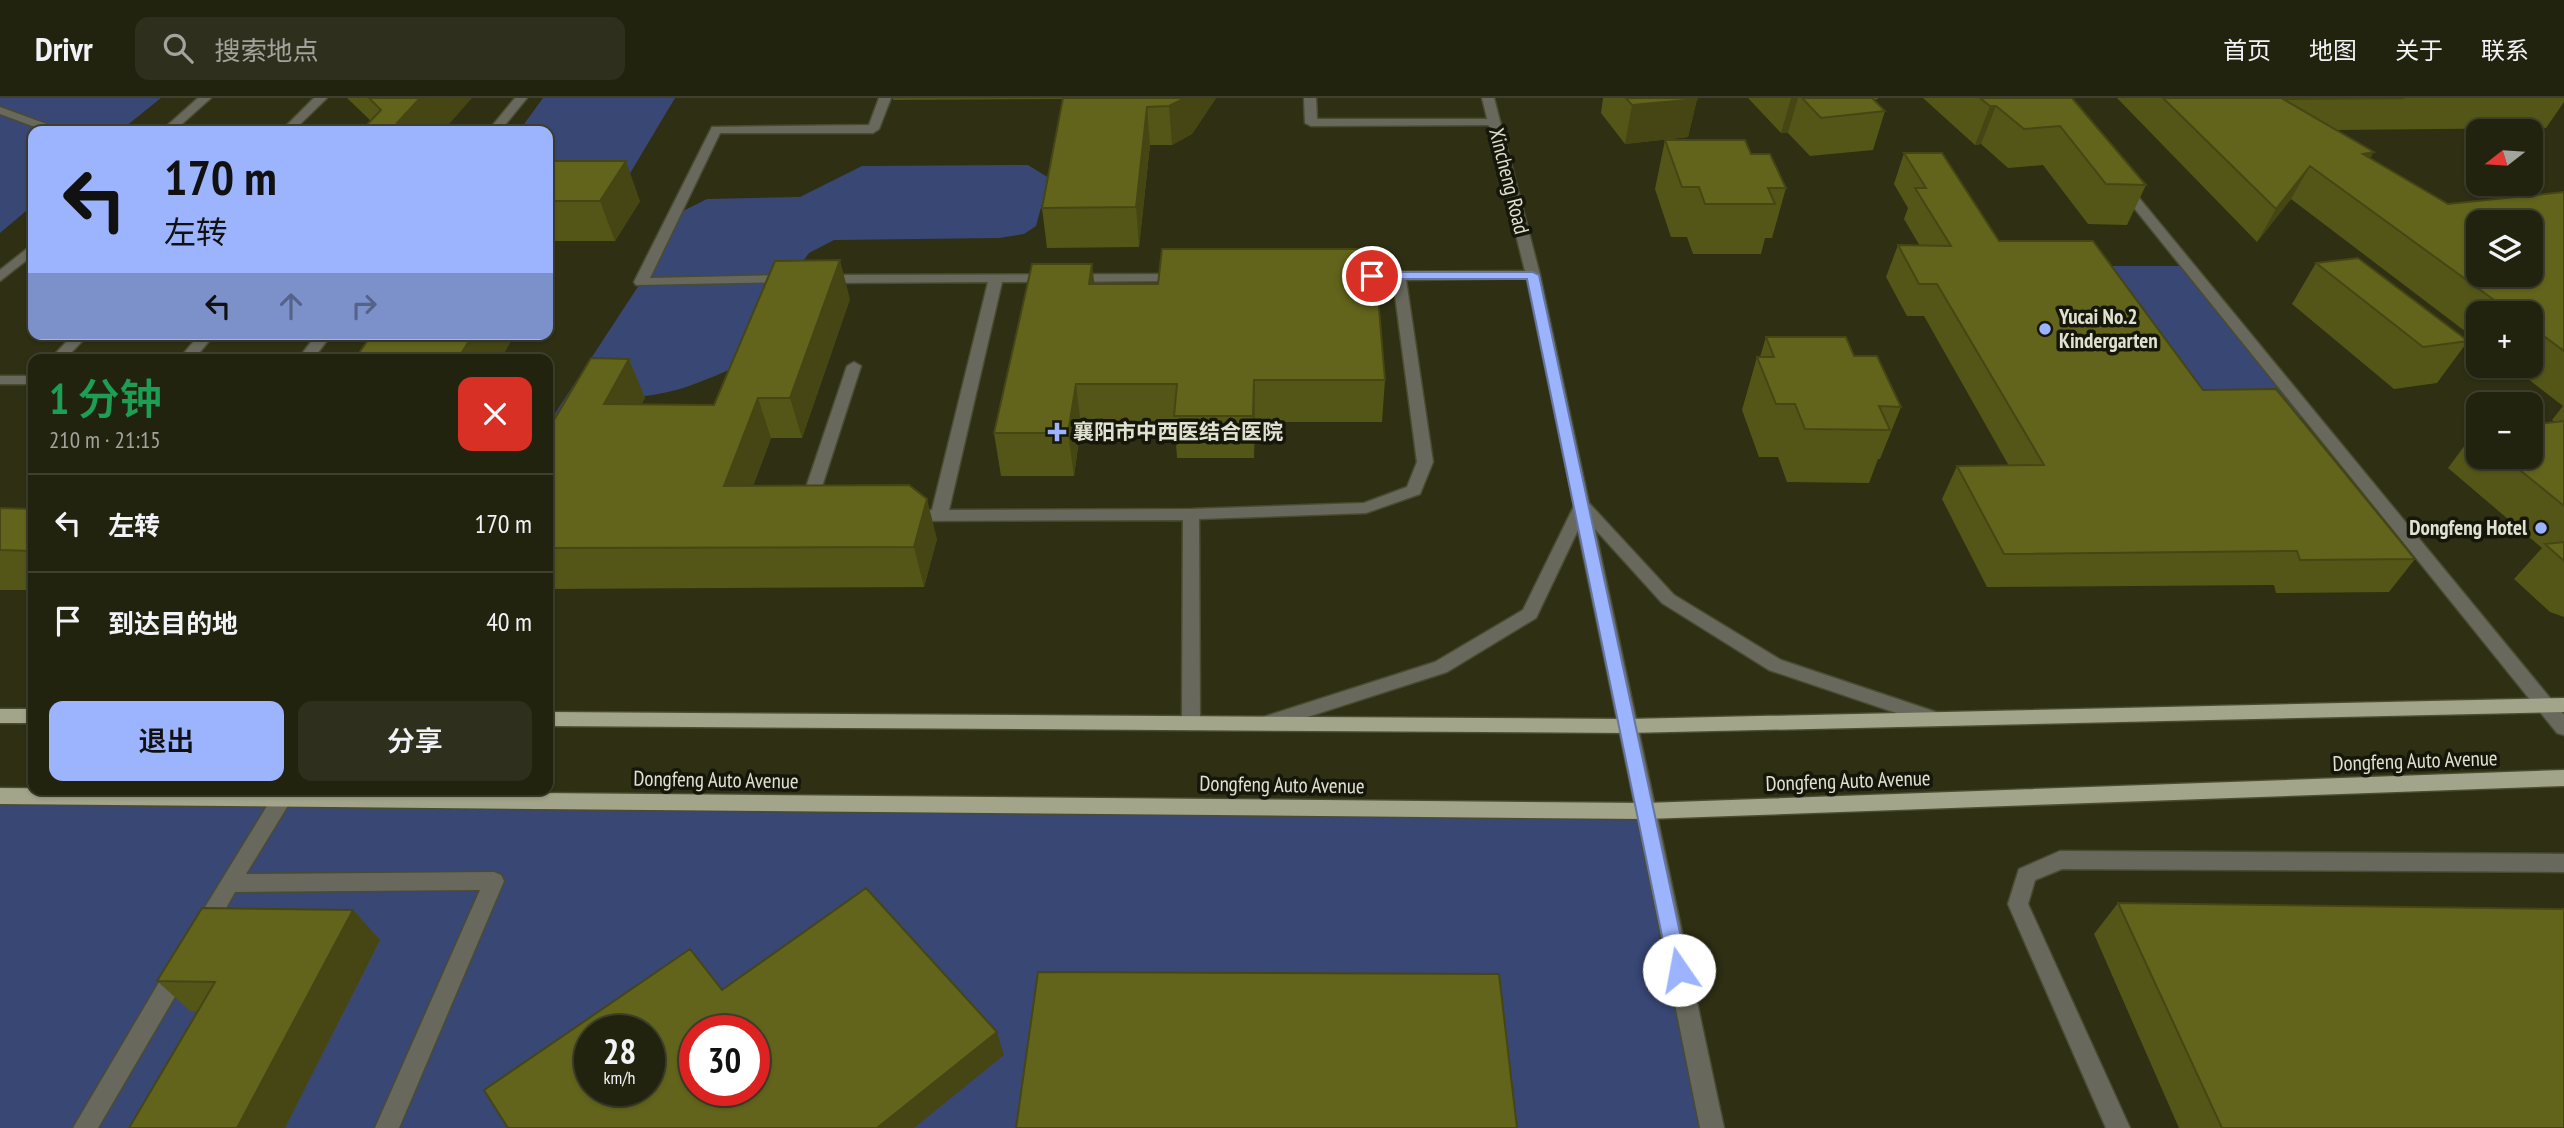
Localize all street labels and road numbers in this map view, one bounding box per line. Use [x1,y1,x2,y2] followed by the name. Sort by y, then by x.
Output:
[1483,125,1536,237] street label: Xincheng Road
[2332,744,2498,777] street label: Dongfeng Auto Avenue
[1765,764,1931,797] street label: Dongfeng Auto Avenue
[633,765,799,794] street label: Dongfeng Auto Avenue
[1199,770,1365,799] street label: Dongfeng Auto Avenue

